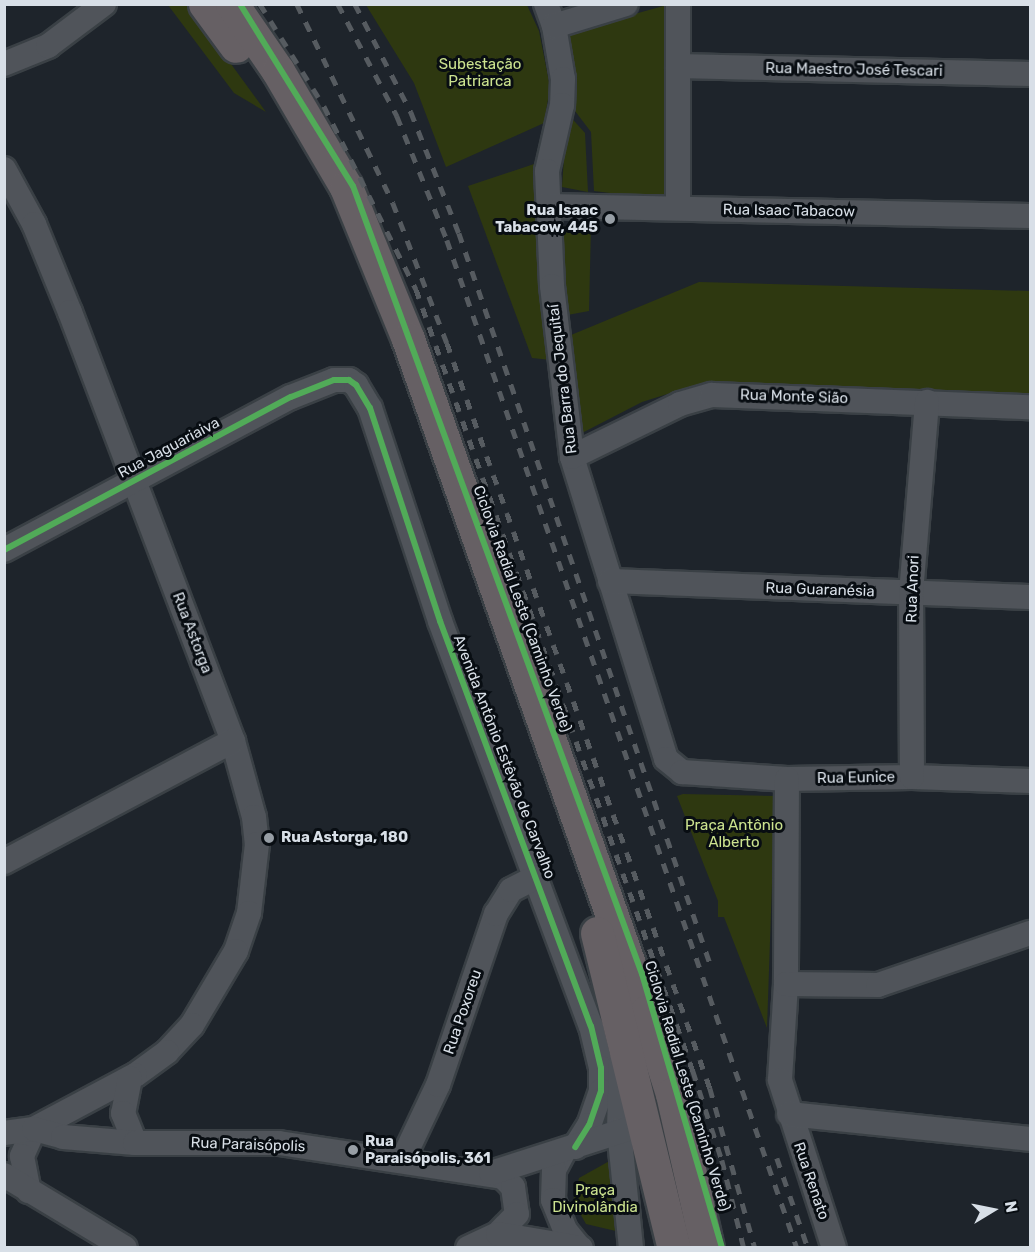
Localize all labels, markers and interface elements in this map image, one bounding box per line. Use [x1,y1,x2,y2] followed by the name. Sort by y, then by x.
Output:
[439,55,521,90] park label: Subestação Patriarca
[765,59,943,81] street label: Rua Maestro José Tescari
[495,201,598,236] place label: Rua Isaac Tabacow, 445
[723,201,855,221] street label: Rua Isaac Tabacow
[603,212,617,226] marker: Rua Isaac Tabacow, 445
[545,303,581,455] street label: Rua Barra do Jequitaí
[740,386,848,408] street label: Rua Monte Sião
[115,414,223,482] street label: Rua Jaguariaiva
[469,483,575,735] street label: Ciclovia Radial Leste (Caminho Verde)
[903,555,923,623] street label: Rua Anori
[765,579,875,601] street label: Rua Guaranésia
[168,590,216,676] street label: Rua Astorga
[449,632,559,882] street label: Avenida Antônio Estêvão de Carvalho
[817,768,895,788] street label: Rua Eunice
[685,816,783,851] park label: Praça Antônio Alberto
[281,829,408,847] place label: Rua Astorga, 180
[262,831,276,845] marker: Rua Astorga, 180
[640,958,734,1214] street label: Ciclovia Radial Leste (Caminho Verde)
[440,967,486,1057] street label: Rua Poxoreu
[365,1132,491,1167] place label: Rua Paraisópolis, 361
[190,1134,306,1156] street label: Rua Paraisópolis
[789,1140,833,1222] street label: Rua Renato
[346,1143,360,1157] marker: Rua Paraisópolis, 361
[963,1180,1023,1240] north arrow
[552,1181,638,1216] park label: Praça Divinolândia
[1001,1199,1022,1214] text: N

